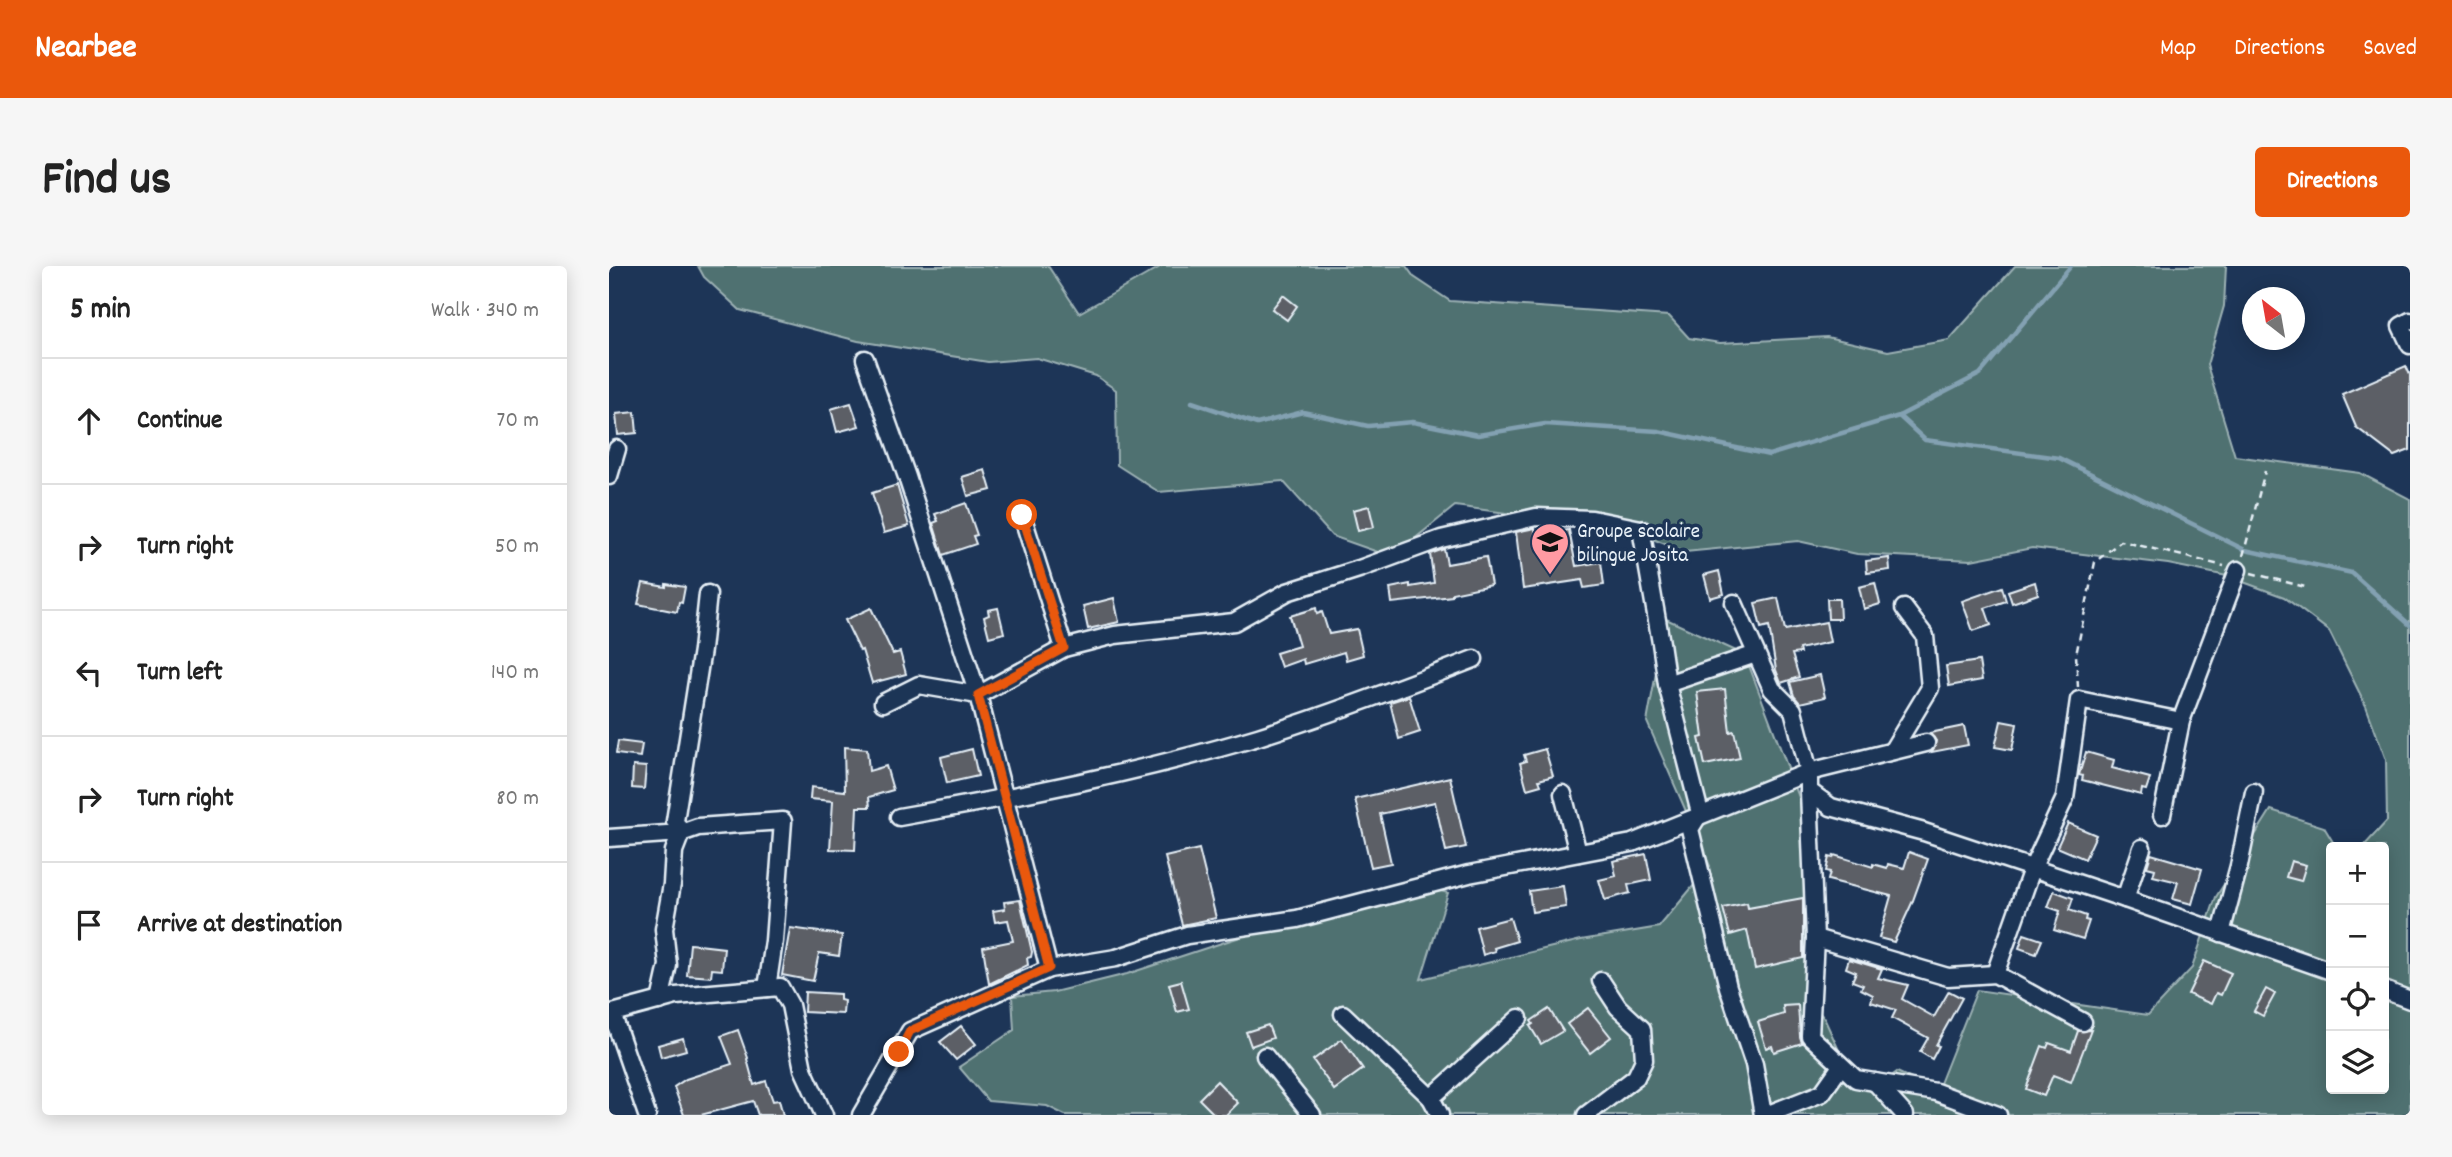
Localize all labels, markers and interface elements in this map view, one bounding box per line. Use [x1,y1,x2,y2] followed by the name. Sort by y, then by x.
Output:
[35,26,137,73] text: Nearbee
[2160,32,2196,66] text: Map
[2234,32,2325,66] text: Directions
[2363,32,2417,66] text: Saved
[42,147,171,217] text: Find us
[2255,147,2410,217] button: Directions
[2242,287,2305,350] north arrow
[70,290,131,333] text: 5 min
[431,295,539,328] text: Walk · 340 m
[70,402,108,440] icon: ahead
[137,403,222,440] text: Continue
[497,405,539,438] text: 70 m
[1006,499,1037,530] route start
[1577,518,1700,572] place label: Groupe scolaire bilingue Josita
[1529,521,1571,576] school or university icon: Groupe scolaire bilingue Josita
[70,528,108,566] icon: right
[137,529,234,566] text: Turn right
[495,531,539,564] text: 50 m
[70,654,108,692] icon: left
[137,655,223,692] text: Turn left
[491,657,539,690] text: 140 m
[70,780,108,818] icon: right
[137,781,234,818] text: Turn right
[496,783,539,816] text: 80 m
[2326,842,2389,1094] map controls
[2326,842,2389,905] button: +
[2326,905,2389,968] button: −
[70,906,108,944] icon: arrive
[137,907,342,944] text: Arrive at destination
[2326,968,2389,1031] button: locate
[2326,1031,2389,1094] button: layers
[883,1036,914,1067] route end

